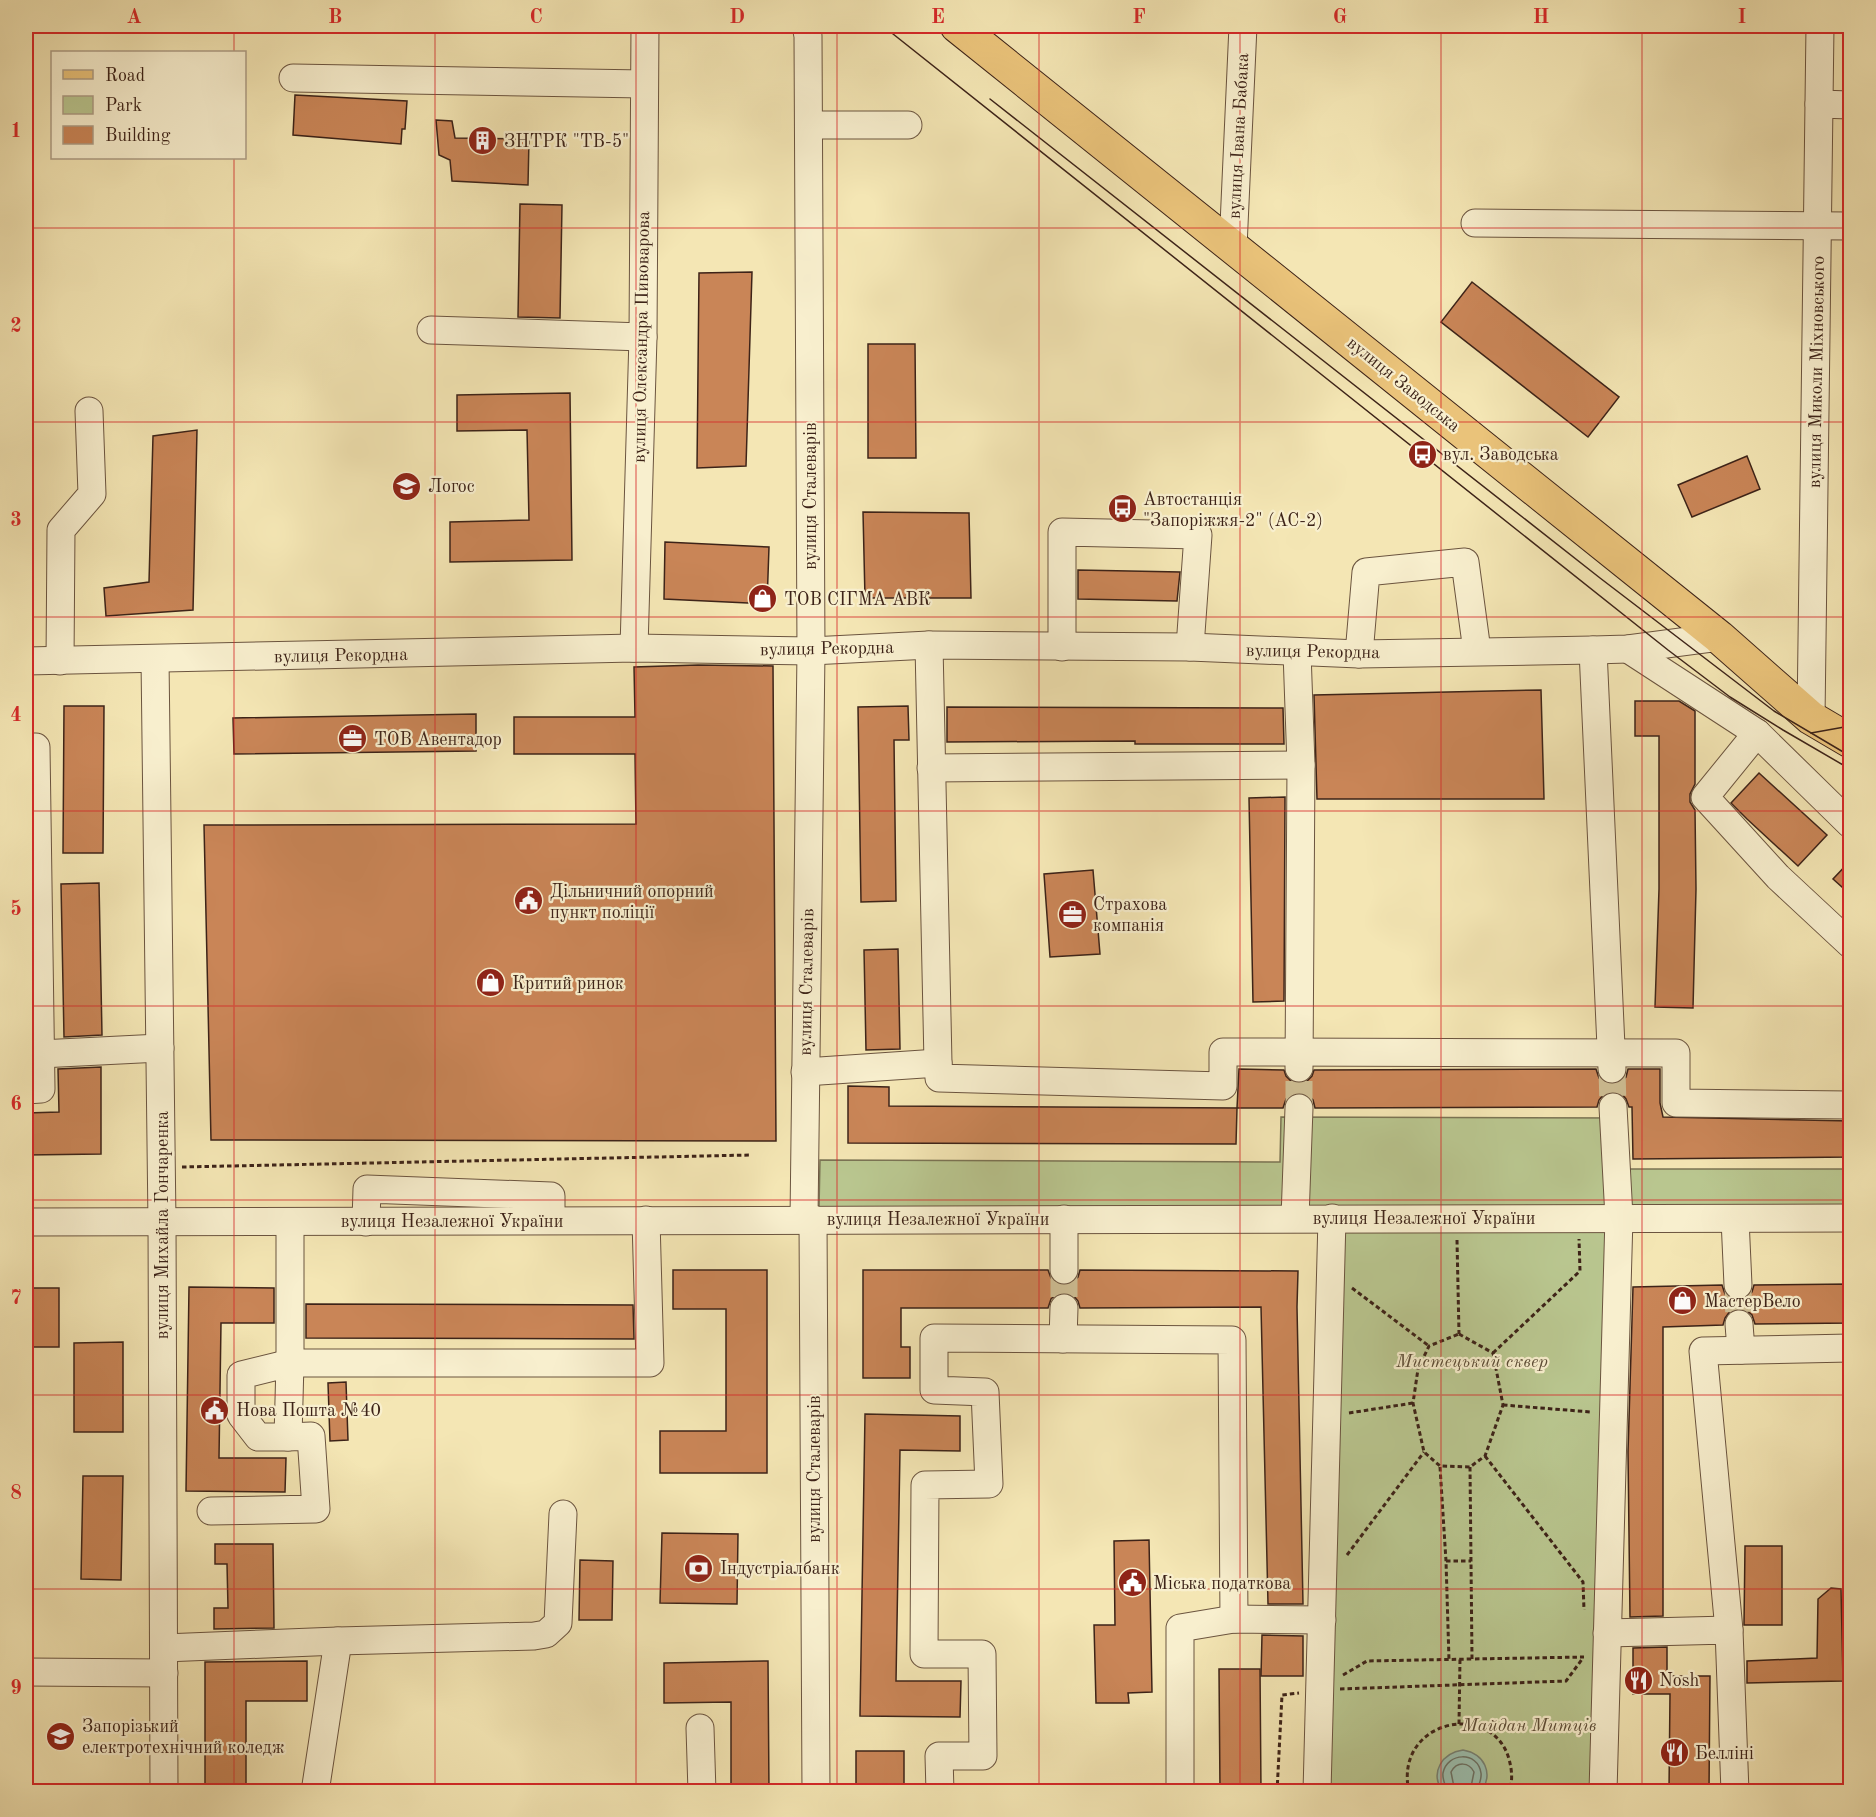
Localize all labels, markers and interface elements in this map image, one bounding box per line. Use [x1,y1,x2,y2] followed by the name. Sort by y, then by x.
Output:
[126,8,142,28] text: A
[328,8,342,28] text: B
[529,8,543,28] text: C
[729,8,745,28] text: D
[931,8,945,28] text: E
[1132,8,1146,28] text: F
[1333,8,1347,28] text: G
[1533,8,1549,28] text: H
[1738,8,1746,28] text: I
[51,51,246,159] legend
[1226,53,1252,219] street label: вулиця Івана Бабака
[105,67,145,85] text: Road
[105,97,142,115] text: Park
[10,122,22,142] text: 1
[467,125,499,157] building icon: ЗНТРК "ТВ-5"
[105,127,171,145] text: Building
[504,133,629,151] place label: ЗНТРК "ТВ-5"
[631,211,653,463] street label: вулиця Олександра Пивоварова
[1806,256,1828,488] street label: вулиця Миколи Міхновського
[10,317,22,337] text: 2
[1344,334,1463,436] street label: вулиця Заводська
[802,422,820,570] street label: вулиця Сталеварів
[1406,438,1438,470] bus stop icon: вул. Заводська
[1443,446,1559,464] place label: вул. Заводська
[391,470,423,502] school or university icon: Логос
[428,478,475,496] place label: Логос
[1143,491,1323,530] place label: Автостанція "Запоріжжя-2" (АС-2)
[1106,493,1138,525] bus stop icon: Автостанція "Запоріжжя-2" (АС-2)
[10,511,22,531] text: 3
[747,583,779,615] shop icon: ТОВ СІГМА АВК
[784,591,931,609] place label: ТОВ СІГМА АВК
[760,639,894,659] street label: вулиця Рекордна
[1246,642,1380,662] street label: вулиця Рекордна
[274,646,408,666] street label: вулиця Рекордна
[10,706,22,726] text: 4
[337,723,369,755] office icon: ТОВ Авентадор
[374,731,502,749] place label: ТОВ Авентадор
[550,883,714,922] place label: Дільничний опорний пункт поліції
[513,885,545,917] public building icon: Дільничний опорний пункт поліції
[1093,896,1167,935] place label: Страхова компанія
[1056,898,1088,930] office icon: Страхова компанія
[10,899,22,920] text: 5
[797,908,817,1056] street label: вулиця Сталеварів
[475,967,507,999] shop icon: Критий ринок
[512,975,624,993] place label: Критий ринок
[10,1095,22,1115] text: 6
[154,1111,172,1339] street label: вулиця Михайла Гончаренка
[1313,1210,1535,1228] street label: вулиця Незалежної України
[827,1211,1049,1229] street label: вулиця Незалежної України
[341,1213,563,1231] street label: вулиця Незалежної України
[1667,1285,1699,1317] shop icon: МастерВело
[10,1289,22,1309] text: 7
[1704,1293,1801,1311] place label: МастерВело
[1395,1353,1548,1371] park label: Мистецький сквер
[199,1394,231,1426] public building icon: Нова Пошта №40
[806,1395,824,1543] street label: вулиця Сталеварів
[236,1402,381,1420] place label: Нова Пошта №40
[10,1484,22,1504] text: 8
[683,1552,715,1584] bank icon: Індустріалбанк
[720,1560,840,1578] place label: Індустріалбанк
[1116,1567,1148,1599] public building icon: Міська податкова
[1153,1575,1291,1593] place label: Міська податкова
[1622,1664,1654,1696] restaurant icon: Nosh
[1659,1672,1700,1690] place label: Nosh
[10,1679,22,1699] text: 9
[1461,1717,1597,1735] park label: Майдан Митців
[82,1718,285,1757] place label: Запорізький електротехнічний коледж
[45,1720,77,1752] school or university icon: Запорізький електротехнічний коледж
[1658,1737,1690,1769] restaurant icon: Белліні
[1695,1745,1754,1763] place label: Белліні

